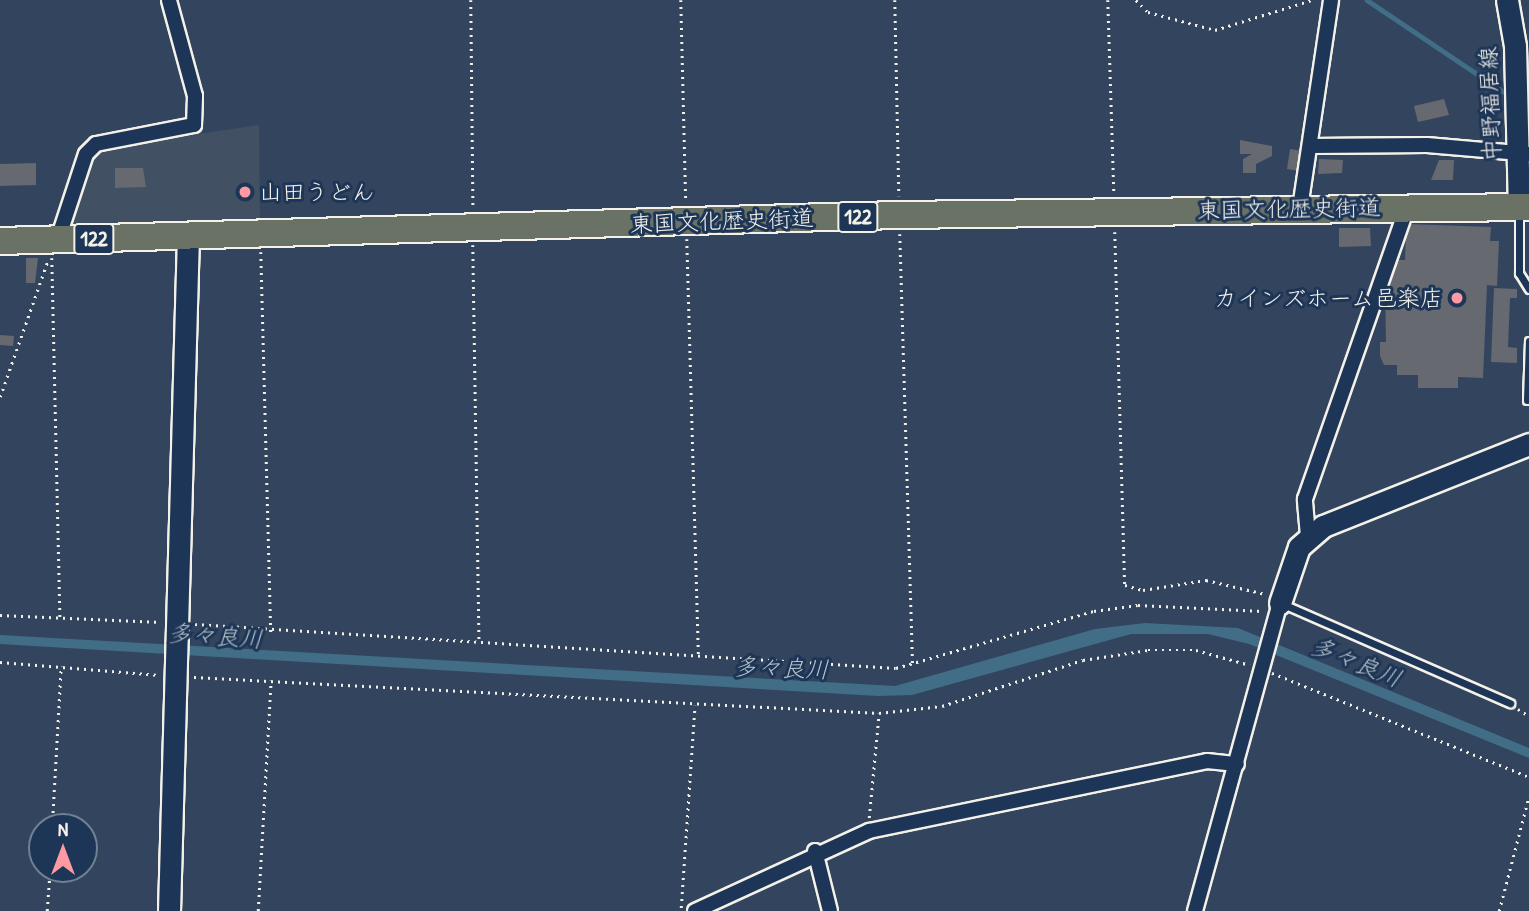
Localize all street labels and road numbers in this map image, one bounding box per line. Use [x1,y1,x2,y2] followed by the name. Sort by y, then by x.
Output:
[1474,46,1506,162] street label: 中野福居線
[1197,194,1381,224] street label: 東国文化歴史街道
[837,200,879,234] road number: 122
[630,204,814,238] street label: 東国文化歴史街道
[73,222,115,256] road number: 122

